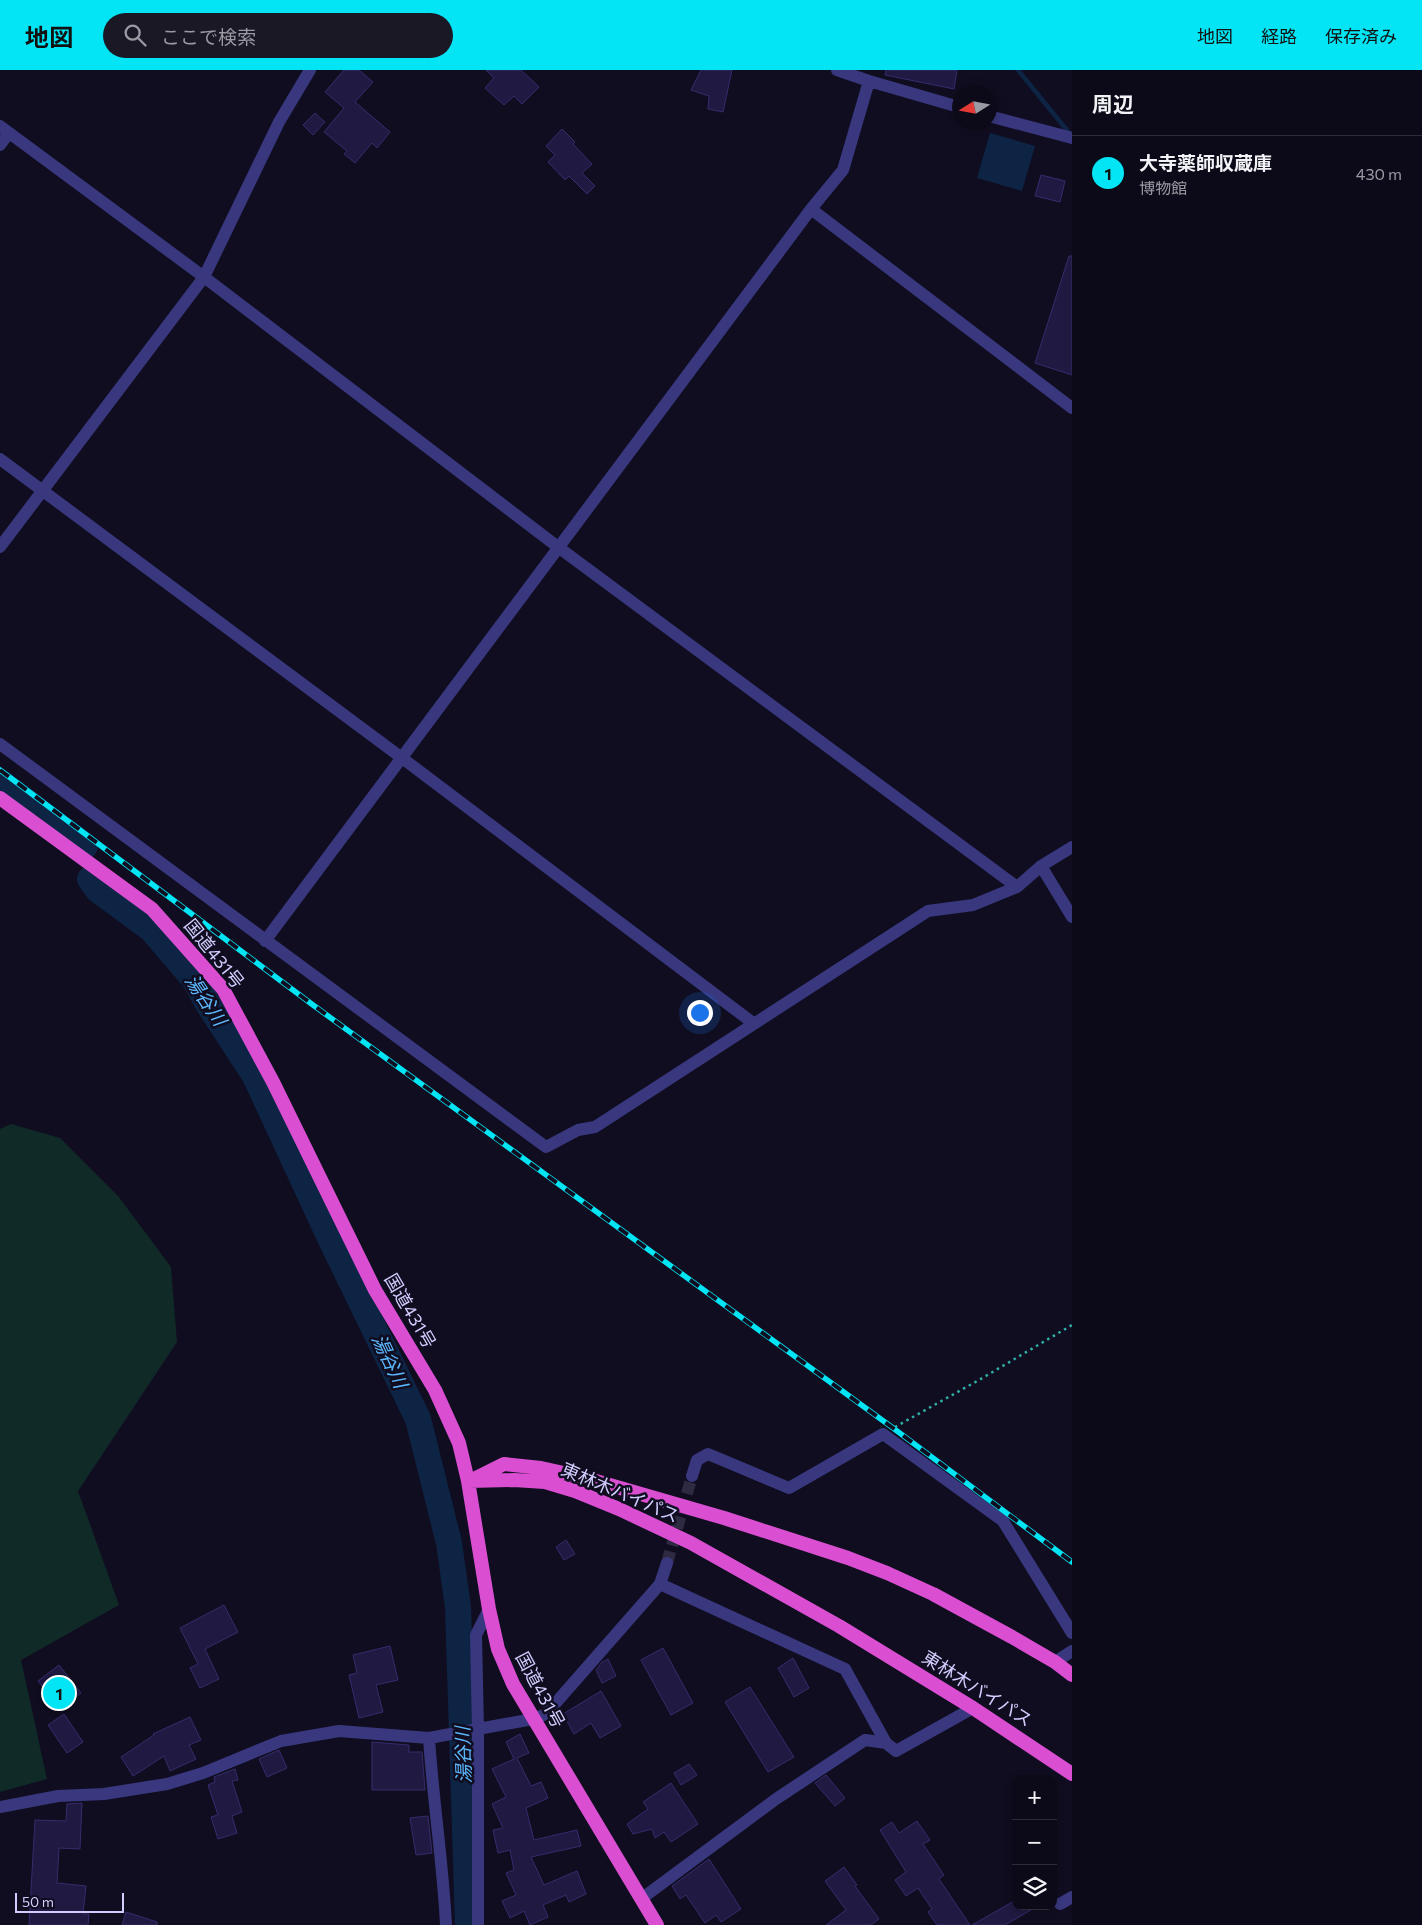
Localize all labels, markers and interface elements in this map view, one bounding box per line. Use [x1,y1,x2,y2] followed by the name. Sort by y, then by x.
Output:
[103,13,453,58] search box
[121,21,149,49] icon: search
[25,22,73,51] text: 地図
[161,25,256,48] text: ここで検索
[1197,25,1233,47] text: 地図
[1261,25,1297,47] text: 経路
[1325,25,1397,47] text: 保存済み
[952,85,997,130] north arrow
[1092,91,1134,116] text: 周辺
[1139,151,1272,174] text: 大寺薬師収蔵庫
[1104,164,1112,183] text: 1
[1356,164,1402,183] text: 430 m
[1139,178,1187,197] text: 博物館
[180,914,249,992] street label: 国道431号
[181,970,233,1031] water label: 湯谷川
[687,1000,713,1026] your location
[381,1269,441,1352] street label: 国道431号
[368,1330,414,1393] water label: 湯谷川
[558,1457,683,1527] street label: 東林木バイパス
[918,1646,1037,1731] street label: 東林木バイパス
[512,1648,570,1731] street label: 国道431号
[43,1674,75,1712] pin: 1
[450,1724,475,1784] water label: 湯谷川
[1012,1775,1057,1910] map controls
[1012,1775,1057,1820] button: +
[1012,1820,1057,1865] button: −
[1012,1865,1057,1910] button: layers
[15,1890,124,1913] scale bar
[22,1893,54,1910] text: 50 m

